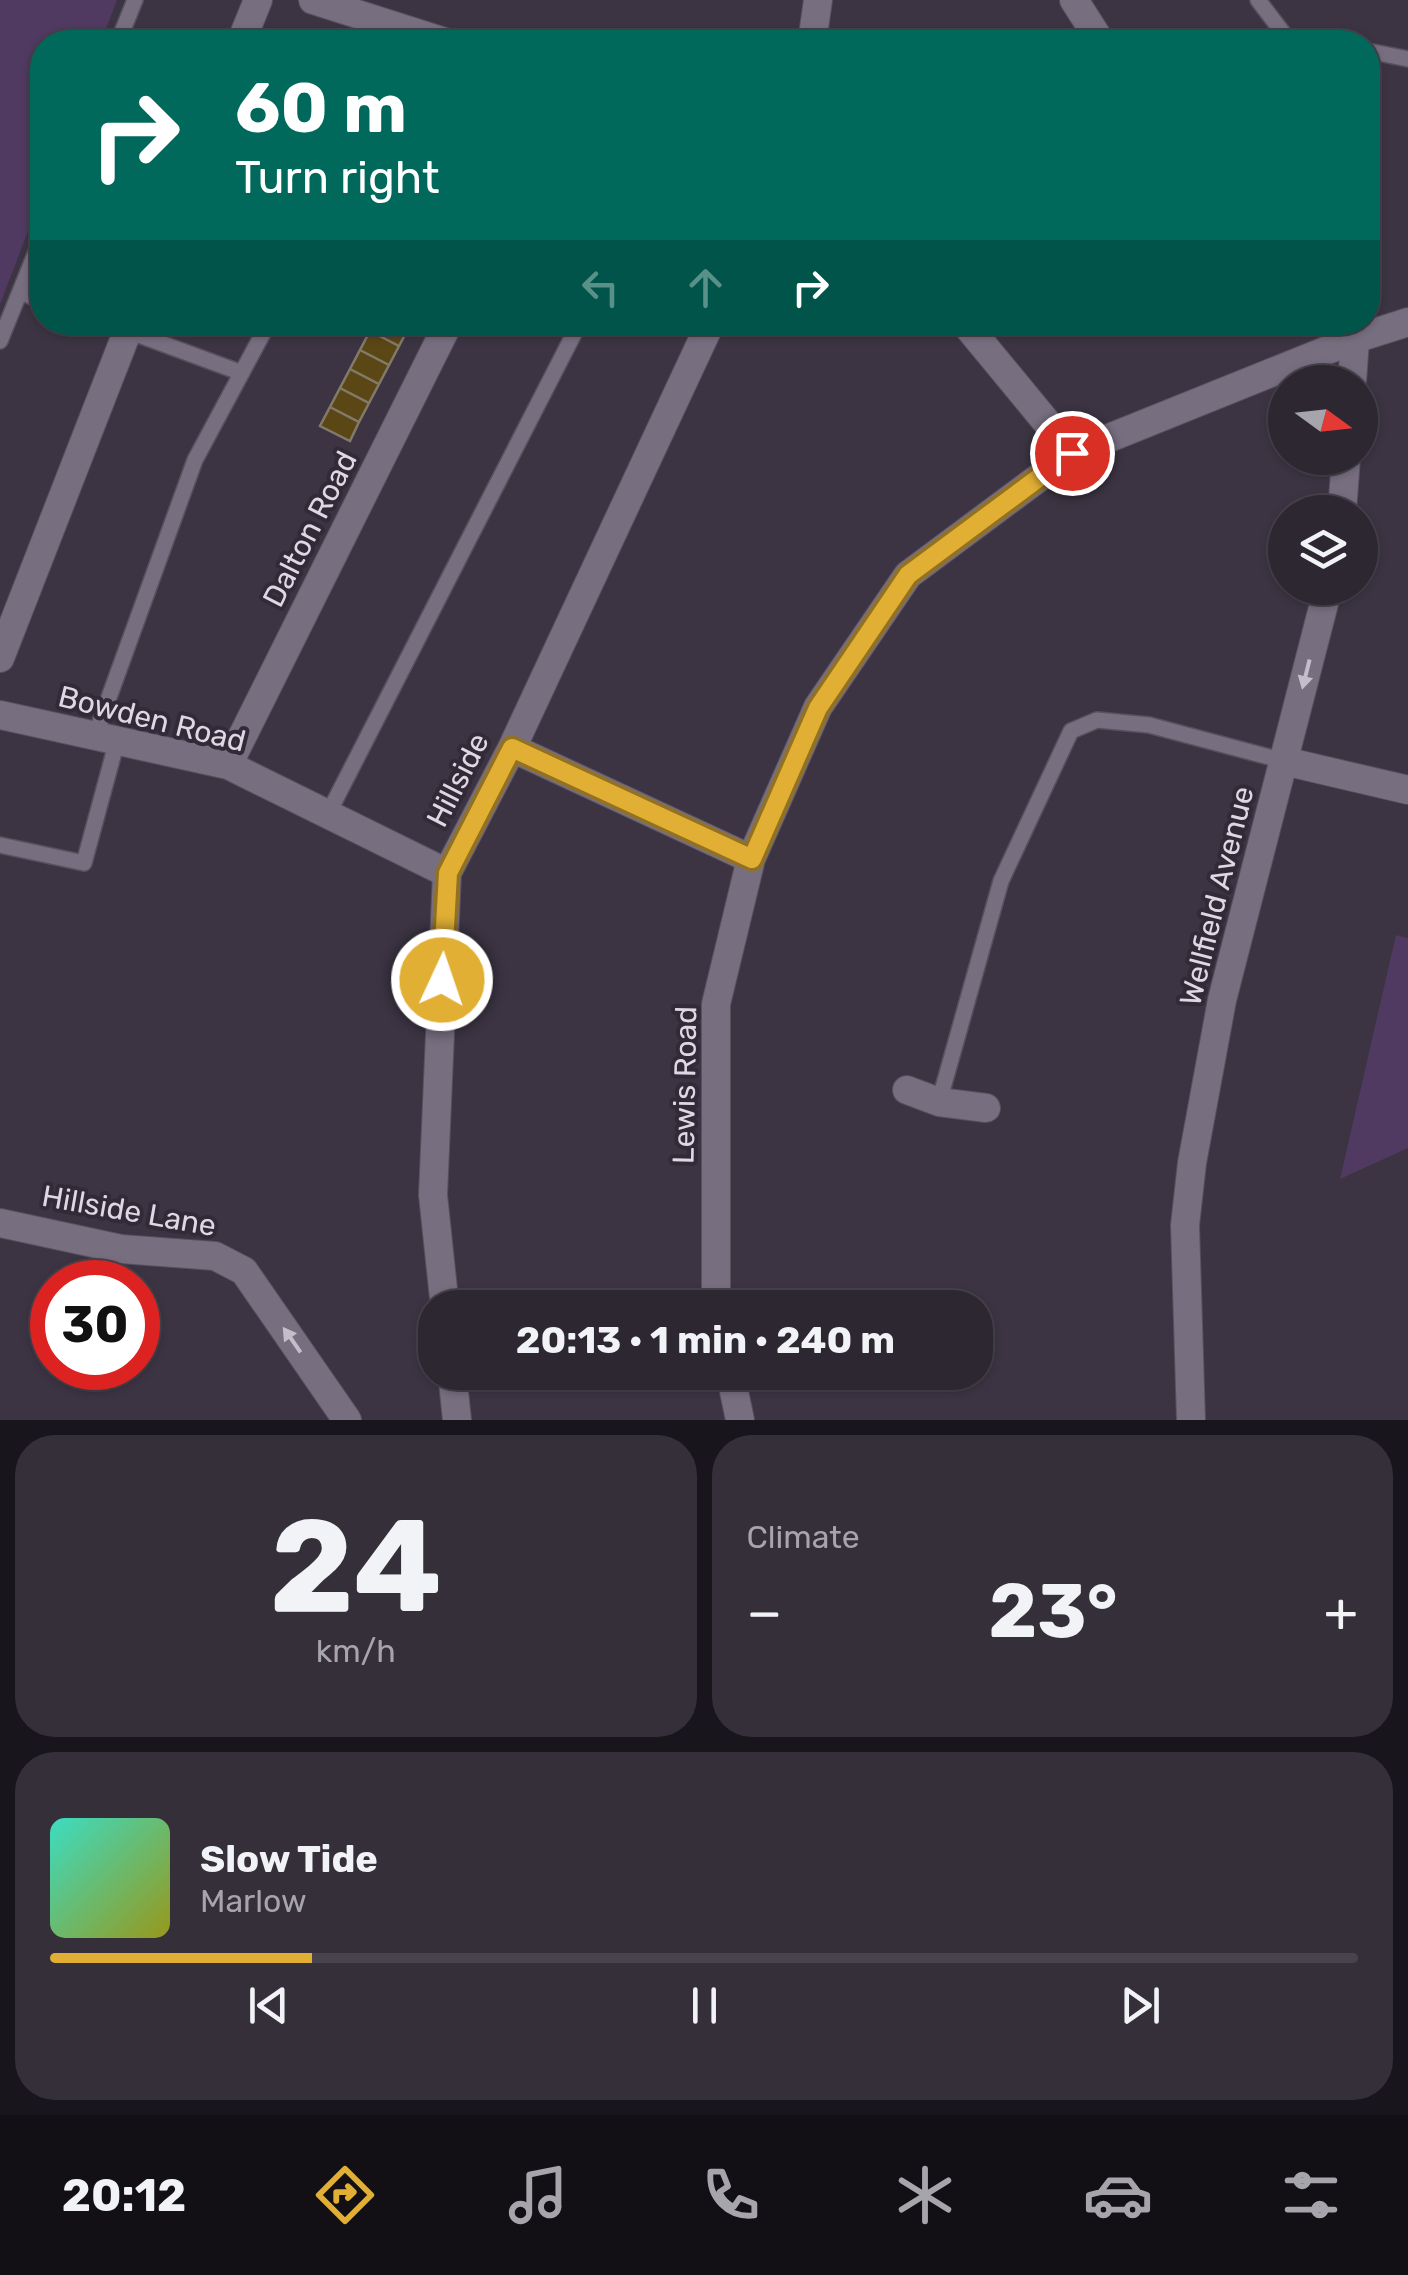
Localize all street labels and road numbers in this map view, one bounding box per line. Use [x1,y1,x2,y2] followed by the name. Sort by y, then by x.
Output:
[255,445,365,613] street label: Dalton Road
[55,678,249,760] street label: Bowden Road
[419,727,497,833] street label: Hillside
[1172,783,1262,1009] street label: Wellfield Avenue
[666,1006,704,1164] street label: Lewis Road
[39,1178,219,1244] street label: Hillside Lane

